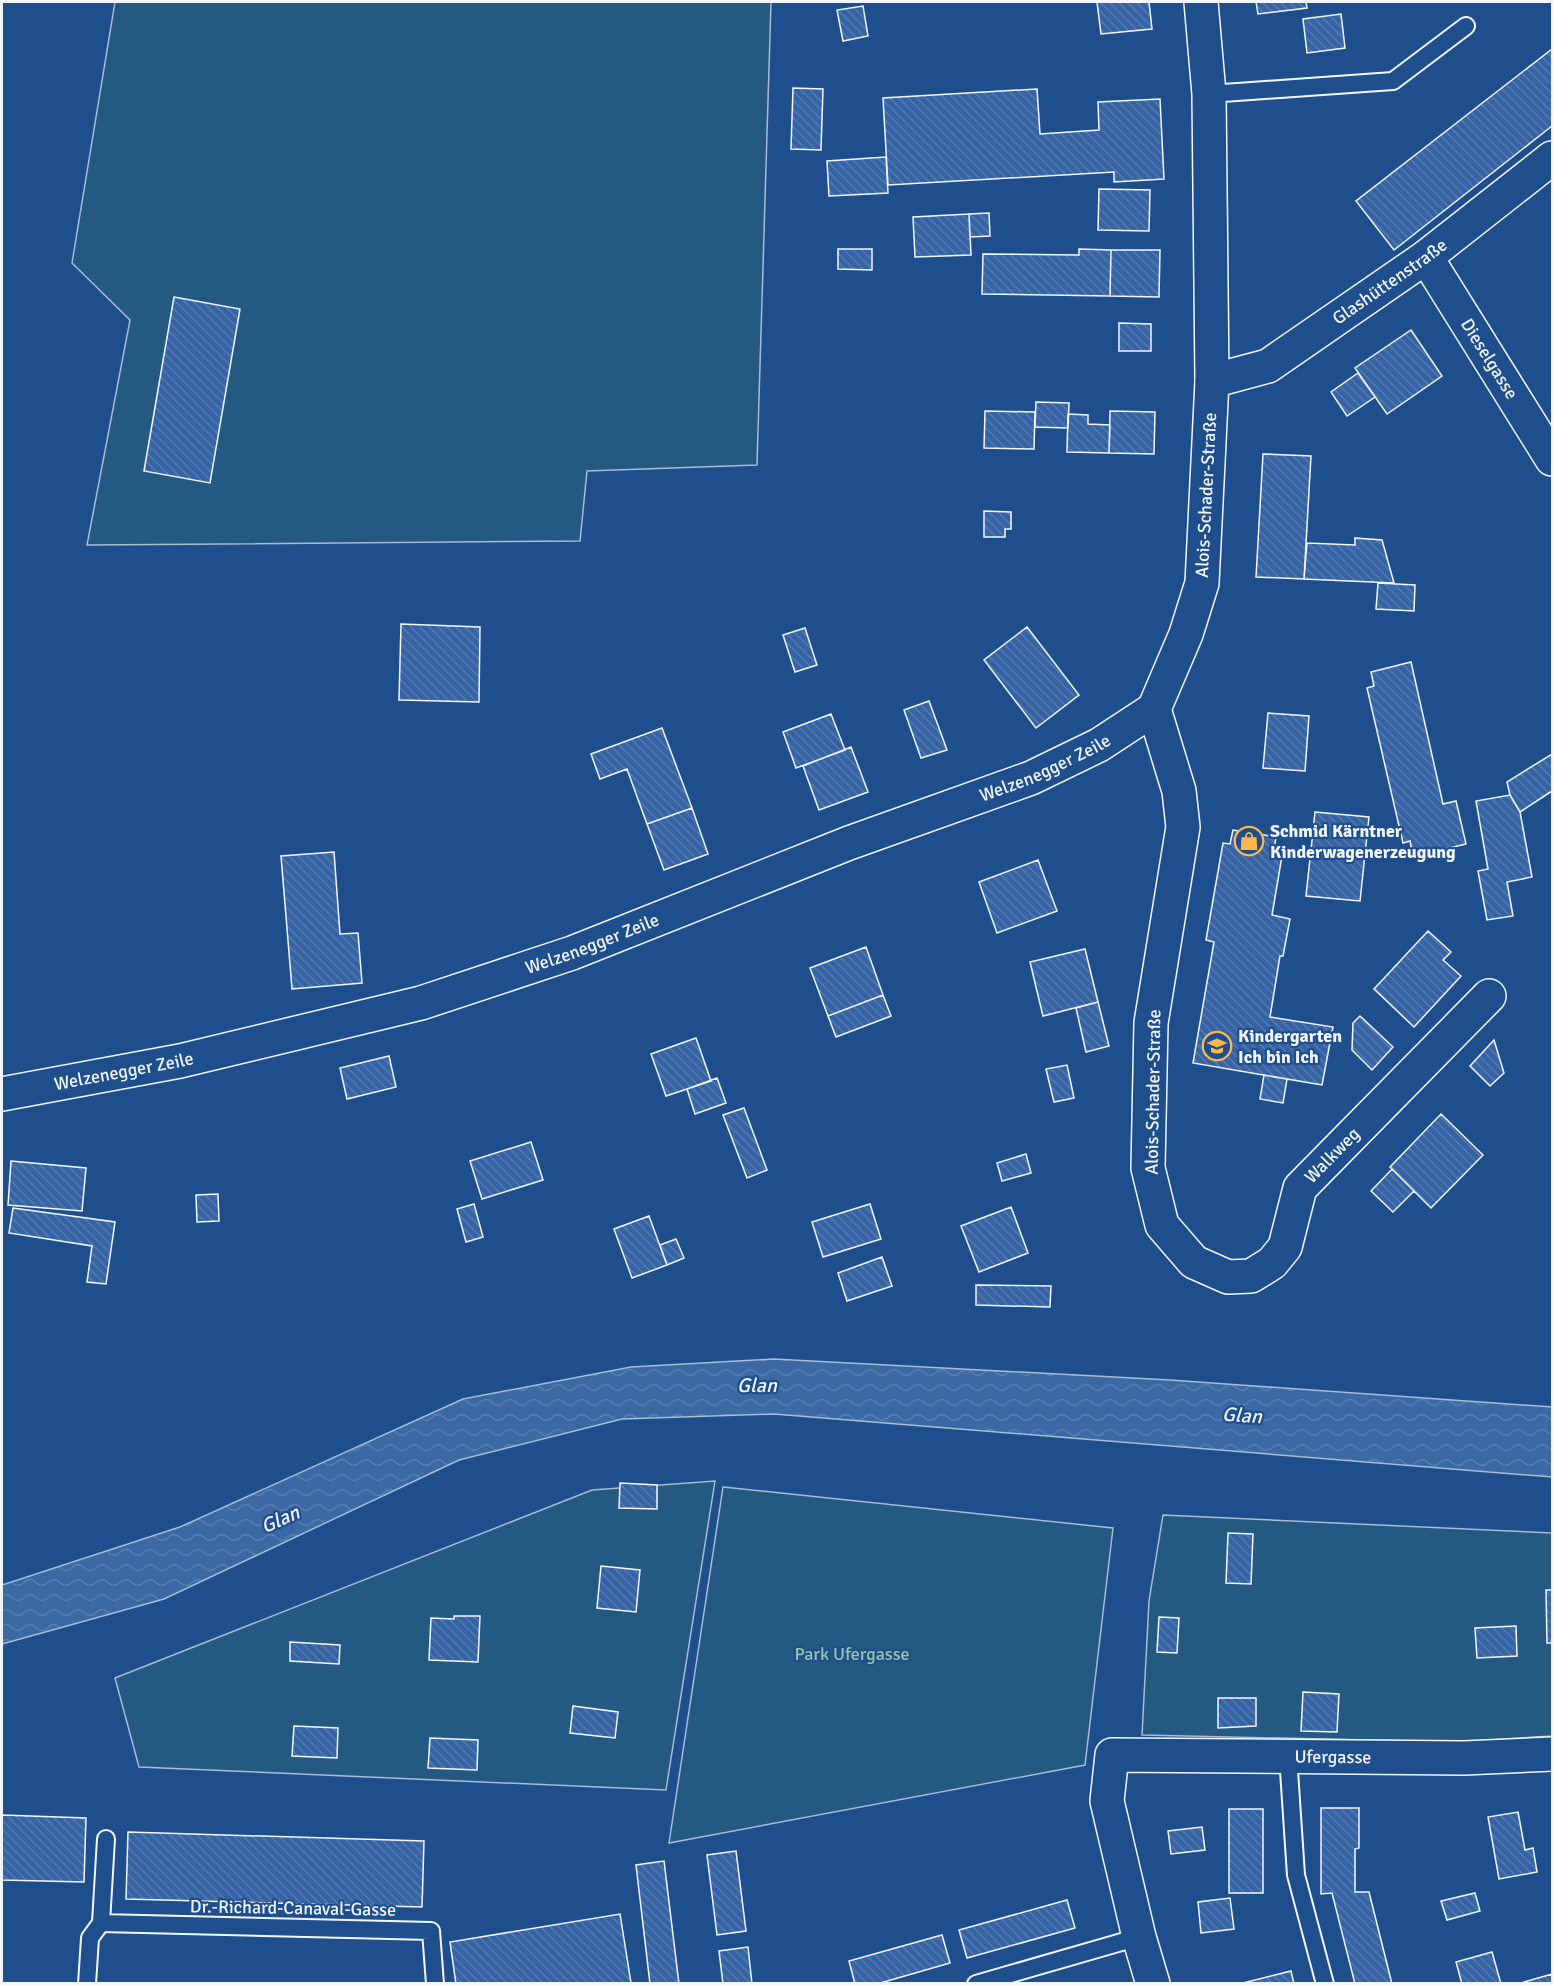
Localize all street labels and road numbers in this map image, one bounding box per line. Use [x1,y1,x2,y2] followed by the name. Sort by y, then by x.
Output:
[1328,234,1451,329] street label: Glashüttenstraße
[1456,314,1523,403] street label: Dieselgasse
[1191,412,1221,578] street label: Alois-Schader-Straße
[977,729,1115,806] street label: Welzenegger Zeile
[522,909,662,979] street label: Welzenegger Zeile
[1141,1009,1165,1175] street label: Alois-Schader-Straße
[53,1047,196,1095] street label: Welzenegger Zeile
[1300,1123,1364,1188] street label: Walkweg
[1294,1746,1371,1768] street label: Ufergasse
[190,1895,396,1921] street label: Dr.-Richard-Canaval-Gasse

